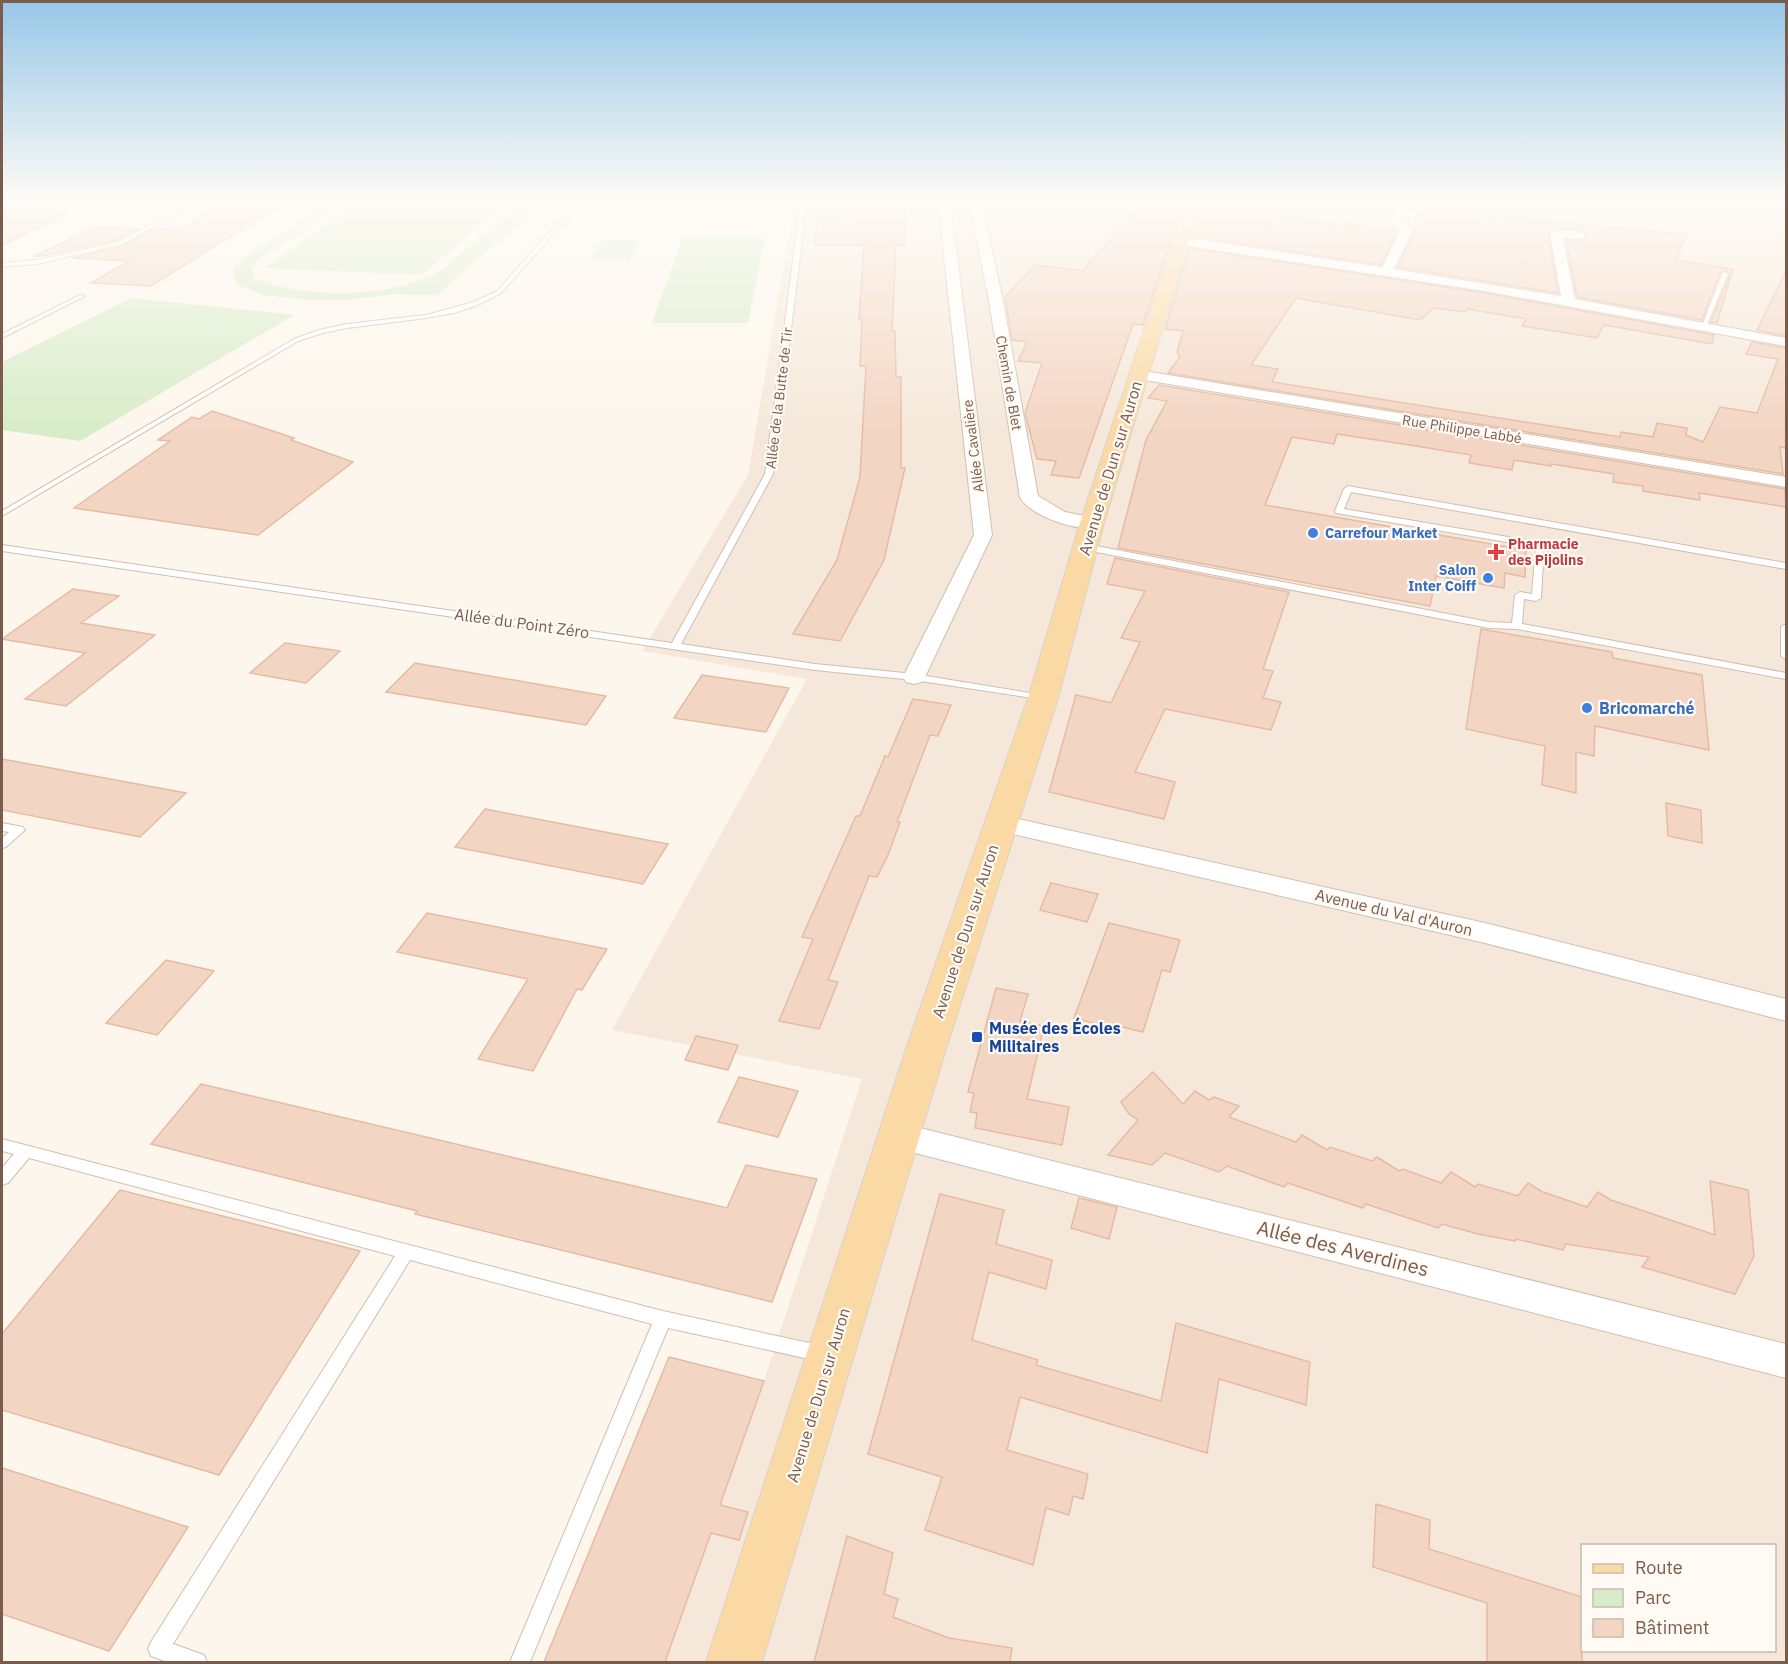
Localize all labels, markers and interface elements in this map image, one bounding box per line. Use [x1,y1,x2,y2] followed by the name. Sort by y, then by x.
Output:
[761,326,797,470] street label: Allée de la Butte de Tir
[992,334,1026,432] street label: Chemin de Blet
[1074,378,1146,558] street label: Avenue de Dun sur Auron
[958,398,988,493] street label: Allée Cavalière
[1401,411,1523,447] street label: Rue Philippe Labbé
[1325,524,1437,542] place label: Carrefour Market
[1306,526,1320,540] marker: Carrefour Market
[1508,535,1583,569] place label: Pharmacie des Pijolins
[1489,545,1503,559] marker: Pharmacie des Pijolins
[1408,561,1476,595] place label: Salon Inter Coiff
[1481,571,1495,585] marker: Salon Inter Coiff
[453,604,591,642] street label: Allée du Point Zéro
[1599,698,1695,718] place label: Bricomarché
[1580,701,1594,715] marker: Bricomarché
[927,842,1003,1020] street label: Avenue de Dun sur Auron
[1313,884,1475,940] street label: Avenue du Val d'Auron
[989,1017,1121,1056] place label: Musée des Écoles Militaires
[970,1030,984,1044] marker: Musée des Écoles Militaires
[1254,1214,1432,1282] street label: Allée des Averdines
[782,1305,854,1485] street label: Avenue de Dun sur Auron
[1581,1544,1776,1652] legend
[1635,1556,1683,1579] text: Route
[1635,1586,1671,1609] text: Parc
[1635,1616,1709,1639] text: Bâtiment

